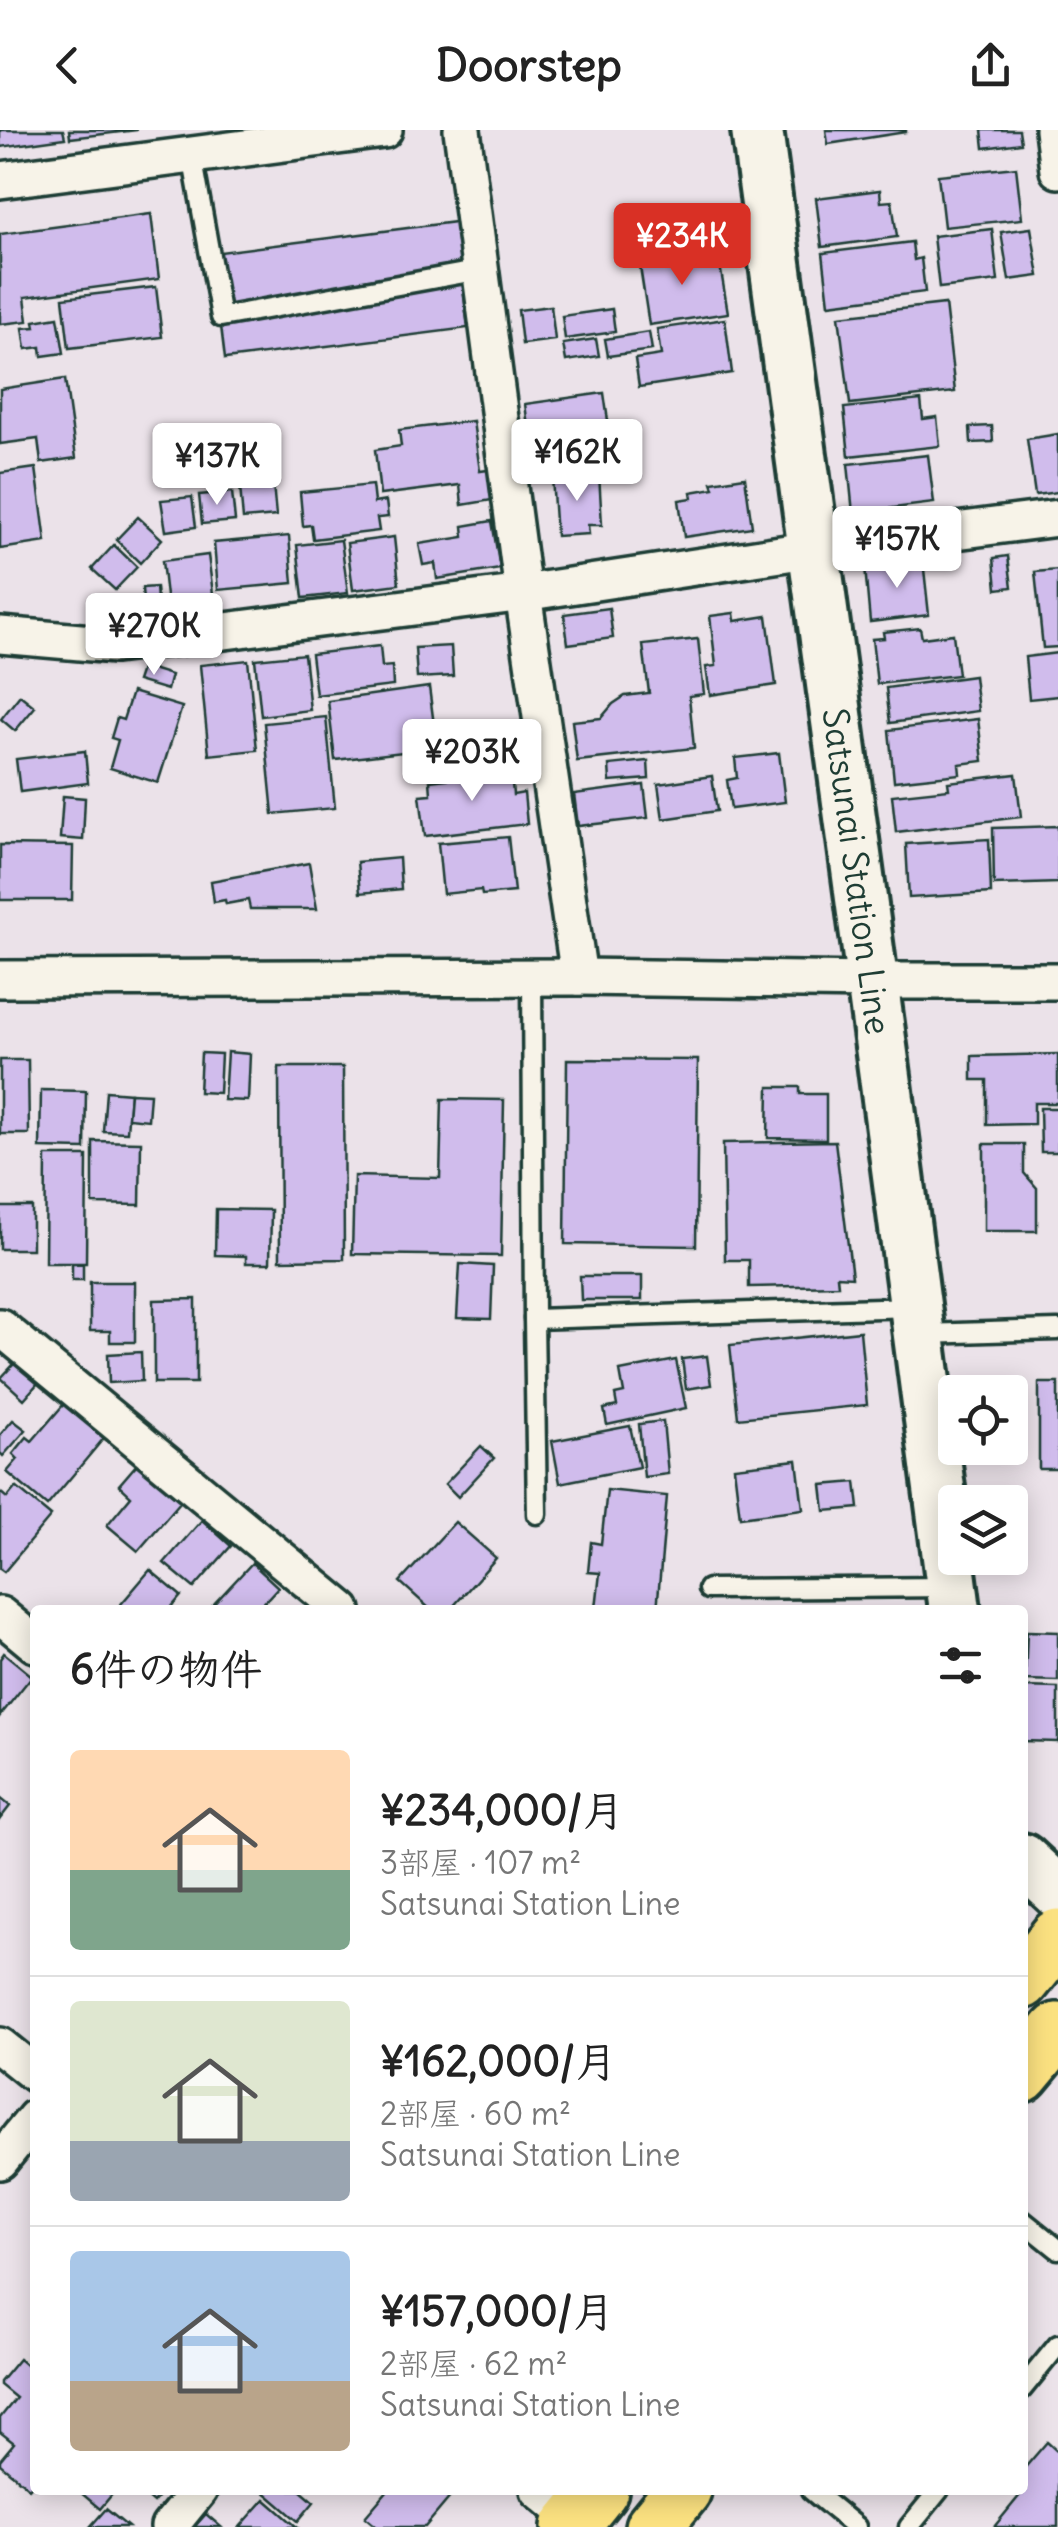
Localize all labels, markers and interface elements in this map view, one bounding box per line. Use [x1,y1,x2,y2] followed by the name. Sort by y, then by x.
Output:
[436,37,622,93] text: Doorstep
[40,38,95,93] icon: back
[963,38,1018,93] icon: share
[612,203,752,288] pin: ¥234K
[636,215,728,256] text: ¥234K
[507,419,647,504] pin: ¥162K
[147,423,287,508] pin: ¥137K
[533,431,621,472] text: ¥162K
[174,435,260,476] text: ¥137K
[827,506,967,591] pin: ¥157K
[854,518,940,559] text: ¥157K
[84,593,224,678] pin: ¥270K
[108,605,200,646] text: ¥270K
[813,705,901,1037] street label: Satsunai Station Line
[402,719,542,804] pin: ¥203K
[424,731,520,772] text: ¥203K
[938,1375,1028,1575] map controls
[938,1375,1028,1465] button: locate
[938,1485,1028,1575] button: layers
[933,1638,988,1693] icon: filters
[70,1643,262,1695] text: 6件の物件
[380,1784,624,1836] text: ¥234,000/月
[150,1790,270,1910] icon: home
[380,1842,581,1883] text: 3部屋 · 107 m²
[380,1883,680,1924] text: Satsunai Station Line
[380,2035,617,2087] text: ¥162,000/月
[150,2041,270,2161] icon: home
[380,2093,571,2134] text: 2部屋 · 60 m²
[380,2134,680,2175] text: Satsunai Station Line
[380,2285,615,2337] text: ¥157,000/月
[150,2291,270,2411] icon: home
[380,2343,568,2384] text: 2部屋 · 62 m²
[380,2384,680,2425] text: Satsunai Station Line

